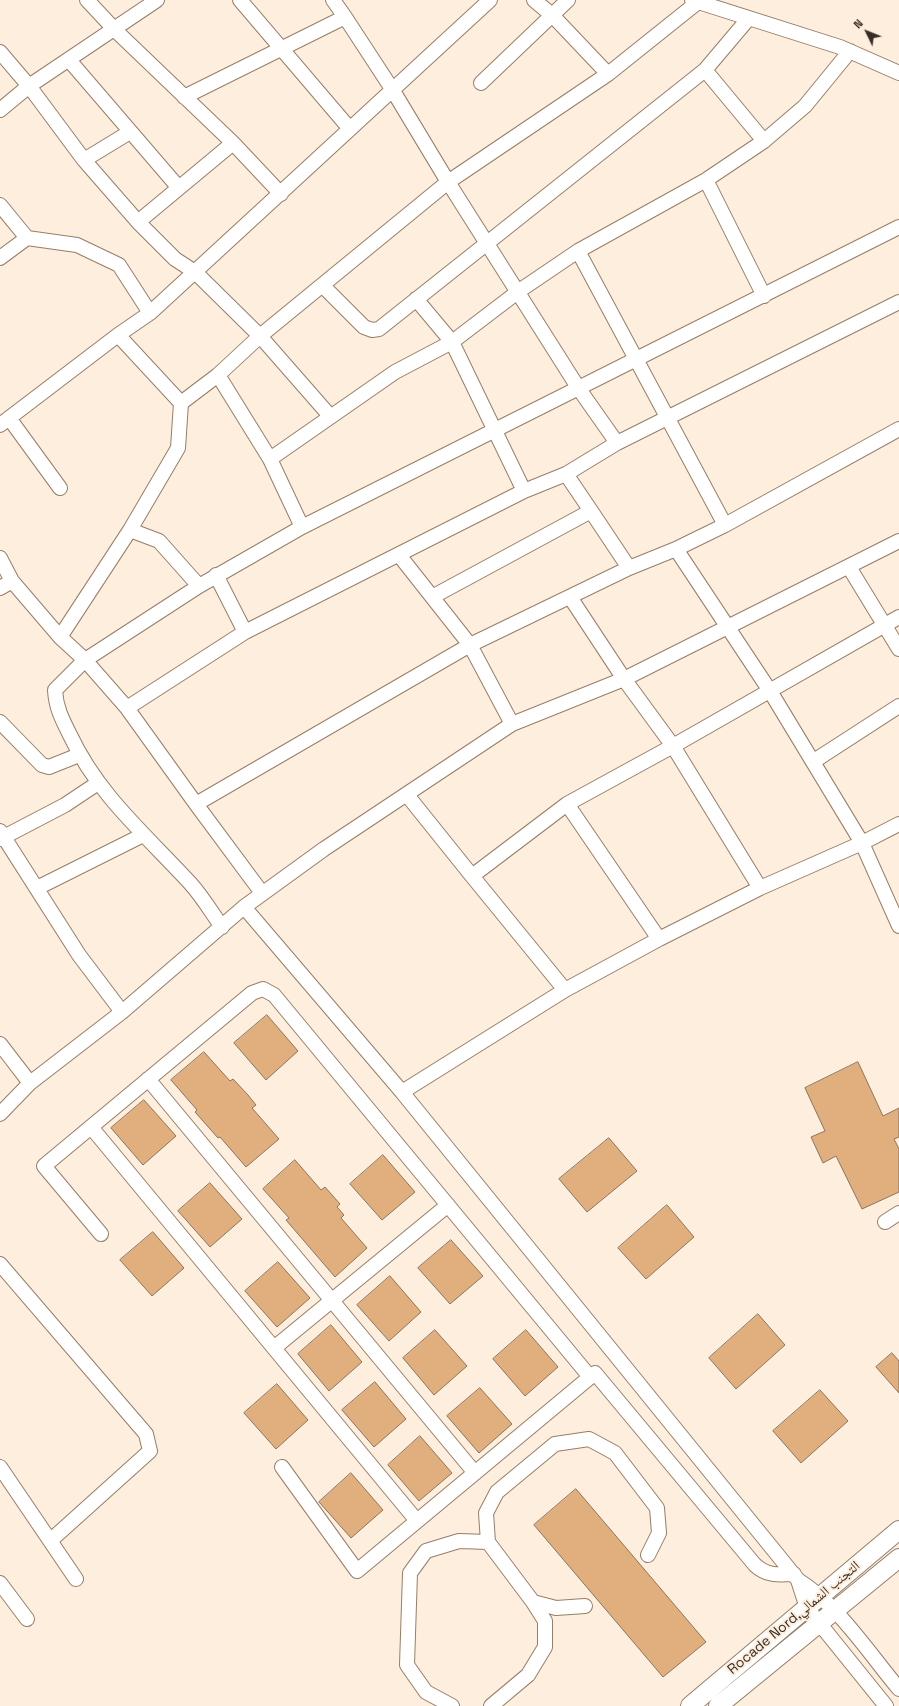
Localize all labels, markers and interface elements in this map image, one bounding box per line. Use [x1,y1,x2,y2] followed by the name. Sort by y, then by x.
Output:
[847,12,887,52] north arrow
[851,16,866,31] text: N
[724,1558,864,1678] street label: Rocade Nord,التجنب الشمالي

